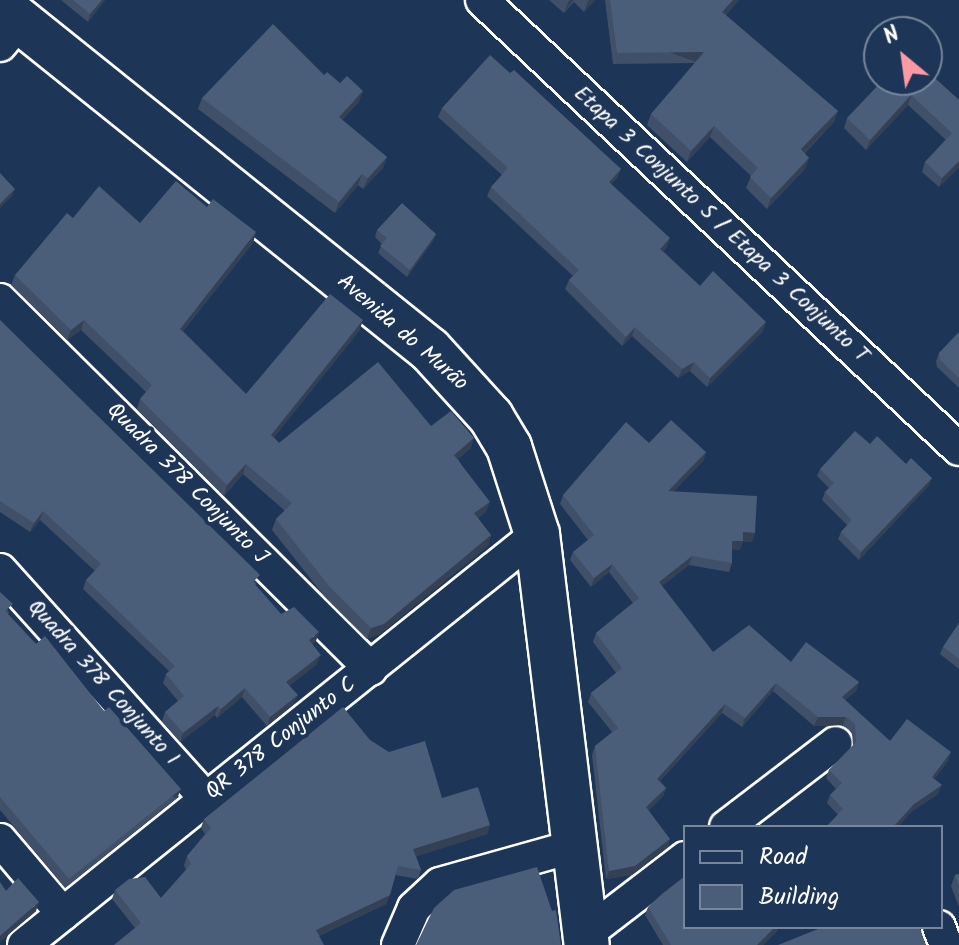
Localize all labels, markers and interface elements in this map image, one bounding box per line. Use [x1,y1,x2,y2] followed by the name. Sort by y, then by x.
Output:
[863,16,943,96] north arrow
[878,18,907,55] text: N
[568,81,874,369] street label: Etapa 3 Conjunto S / Etapa 3 Conjunto T
[331,269,473,397] street label: Avenida do Murão
[101,398,273,570] street label: Quadra 378 Conjunto J
[22,595,184,771] street label: Quadra 378 Conjunto I
[200,672,362,806] street label: QR 378 Conjunto C
[683,825,943,929] legend
[759,838,807,877] text: Road
[759,878,839,917] text: Building

